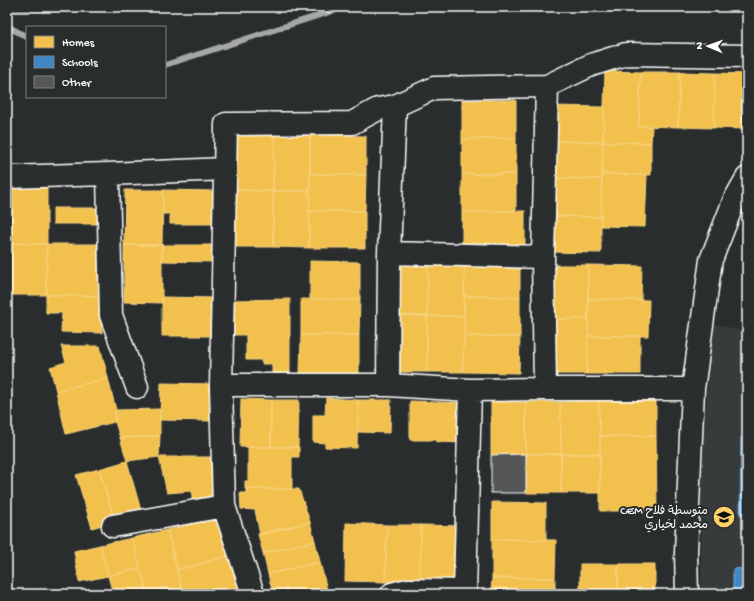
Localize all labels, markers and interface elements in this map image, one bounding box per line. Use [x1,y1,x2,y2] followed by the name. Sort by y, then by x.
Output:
[26,26,166,98] legend
[688,26,728,66] north arrow
[62,37,95,51] text: Homes
[694,42,706,50] text: N
[62,57,98,71] text: Schools
[62,77,93,91] text: Other
[711,504,737,530] school or university icon: CEM متوسطة فلاح محمد لخياري
[620,505,708,533] place label: CEM متوسطة فلاح محمد لخياري

